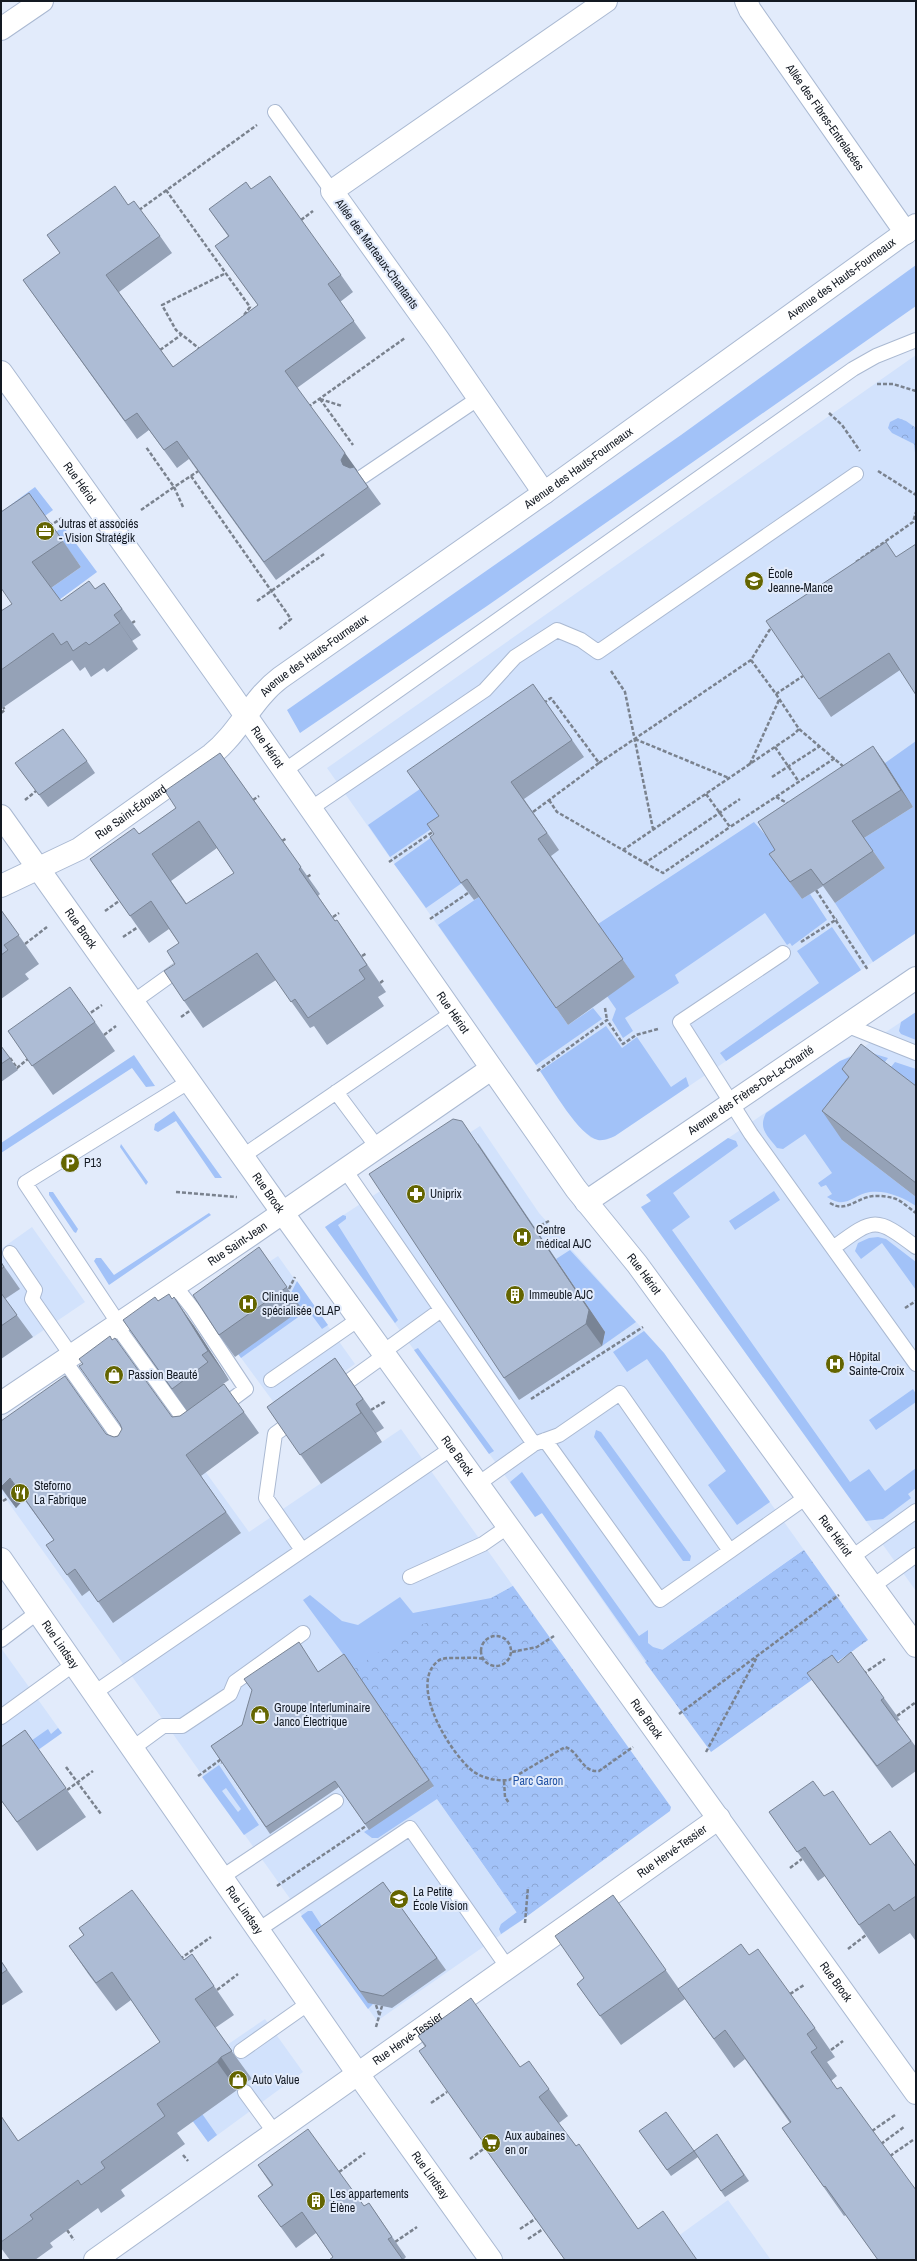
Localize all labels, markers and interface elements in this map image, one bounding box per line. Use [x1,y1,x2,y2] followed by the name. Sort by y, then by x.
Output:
[782,60,868,174] street label: Allée des Fibres-Entrelacées
[331,195,422,312] street label: Allée des Marteaux-Chantants
[783,234,899,324] street label: Avenue des Hauts-Fourneaux
[520,424,636,513] street label: Avenue des Hauts-Fourneaux
[60,459,100,507] street label: Rue Hériot
[59,516,138,546] place label: Jutras et associés - Vision Stratégik
[34,520,56,542] office icon: Jutras et associés - Vision Stratégik
[768,566,833,596] place label: École Jeanne-Mance
[743,570,765,592] school or university icon: École Jeanne-Mance
[256,611,372,701] street label: Avenue des Hauts-Fourneaux
[247,723,288,771] street label: Rue Hériot
[92,781,170,843] street label: Rue Saint-Édouard
[61,905,101,952] street label: Rue Brock
[433,988,473,1037] street label: Rue Hériot
[684,1042,817,1139] street label: Avenue des Frères-De-La-Charité
[59,1152,81,1174] parking icon: P13
[84,1155,102,1171] place label: P13
[249,1169,288,1216] street label: Rue Brock
[405,1183,427,1205] pharmacy icon: Uniprix
[430,1186,462,1202] place label: Uniprix
[205,1218,270,1270] street label: Rue Saint-Jean
[536,1222,591,1252] place label: Centre médical AJC
[511,1226,533,1248] hospital icon: Centre médical AJC
[623,1250,665,1298] street label: Rue Hériot
[504,1284,526,1306] building icon: Immeuble AJC
[529,1287,593,1303] place label: Immeuble AJC
[262,1289,341,1319] place label: Clinique spécialisée CLAP
[237,1293,259,1315] hospital icon: Clinique spécialisée CLAP
[849,1349,904,1379] place label: Hôpital Sainte-Croix
[824,1353,846,1375] hospital icon: Hôpital Sainte-Croix
[103,1364,125,1386] shop icon: Passion Beauté
[128,1367,197,1383] place label: Passion Beauté
[438,1433,477,1479] street label: Rue Brock
[34,1478,87,1508] place label: Steforno La Fabrique
[9,1482,31,1504] restaurant icon: Steforno La Fabrique
[815,1512,856,1560] street label: Rue Hériot
[38,1617,83,1672] street label: Rue Lindsay
[627,1695,667,1742] street label: Rue Brock
[274,1700,370,1730] place label: Groupe Interluminaire Janco Électrique
[249,1704,271,1726] shop icon: Groupe Interluminaire Janco Électrique
[513,1773,563,1789] park label: Parc Garon
[634,1821,711,1882] street label: Rue Hervé-Tessier
[222,1883,267,1937] street label: Rue Lindsay
[413,1884,468,1914] place label: La Petite École Vision
[388,1888,410,1910] school or university icon: La Petite École Vision
[816,1958,856,2005] street label: Rue Brock
[369,2008,446,2069] street label: Rue Hervé-Tessier
[227,2069,249,2091] shop icon: Auto Value
[251,2072,299,2088] place label: Auto Value
[504,2128,565,2158] place label: Aux aubaines en or
[480,2132,502,2154] supermarket icon: Aux aubaines en or
[408,2148,453,2202] street label: Rue Lindsay
[330,2186,409,2216] place label: Les appartements Élène
[305,2190,327,2212] building icon: Les appartements Élène

